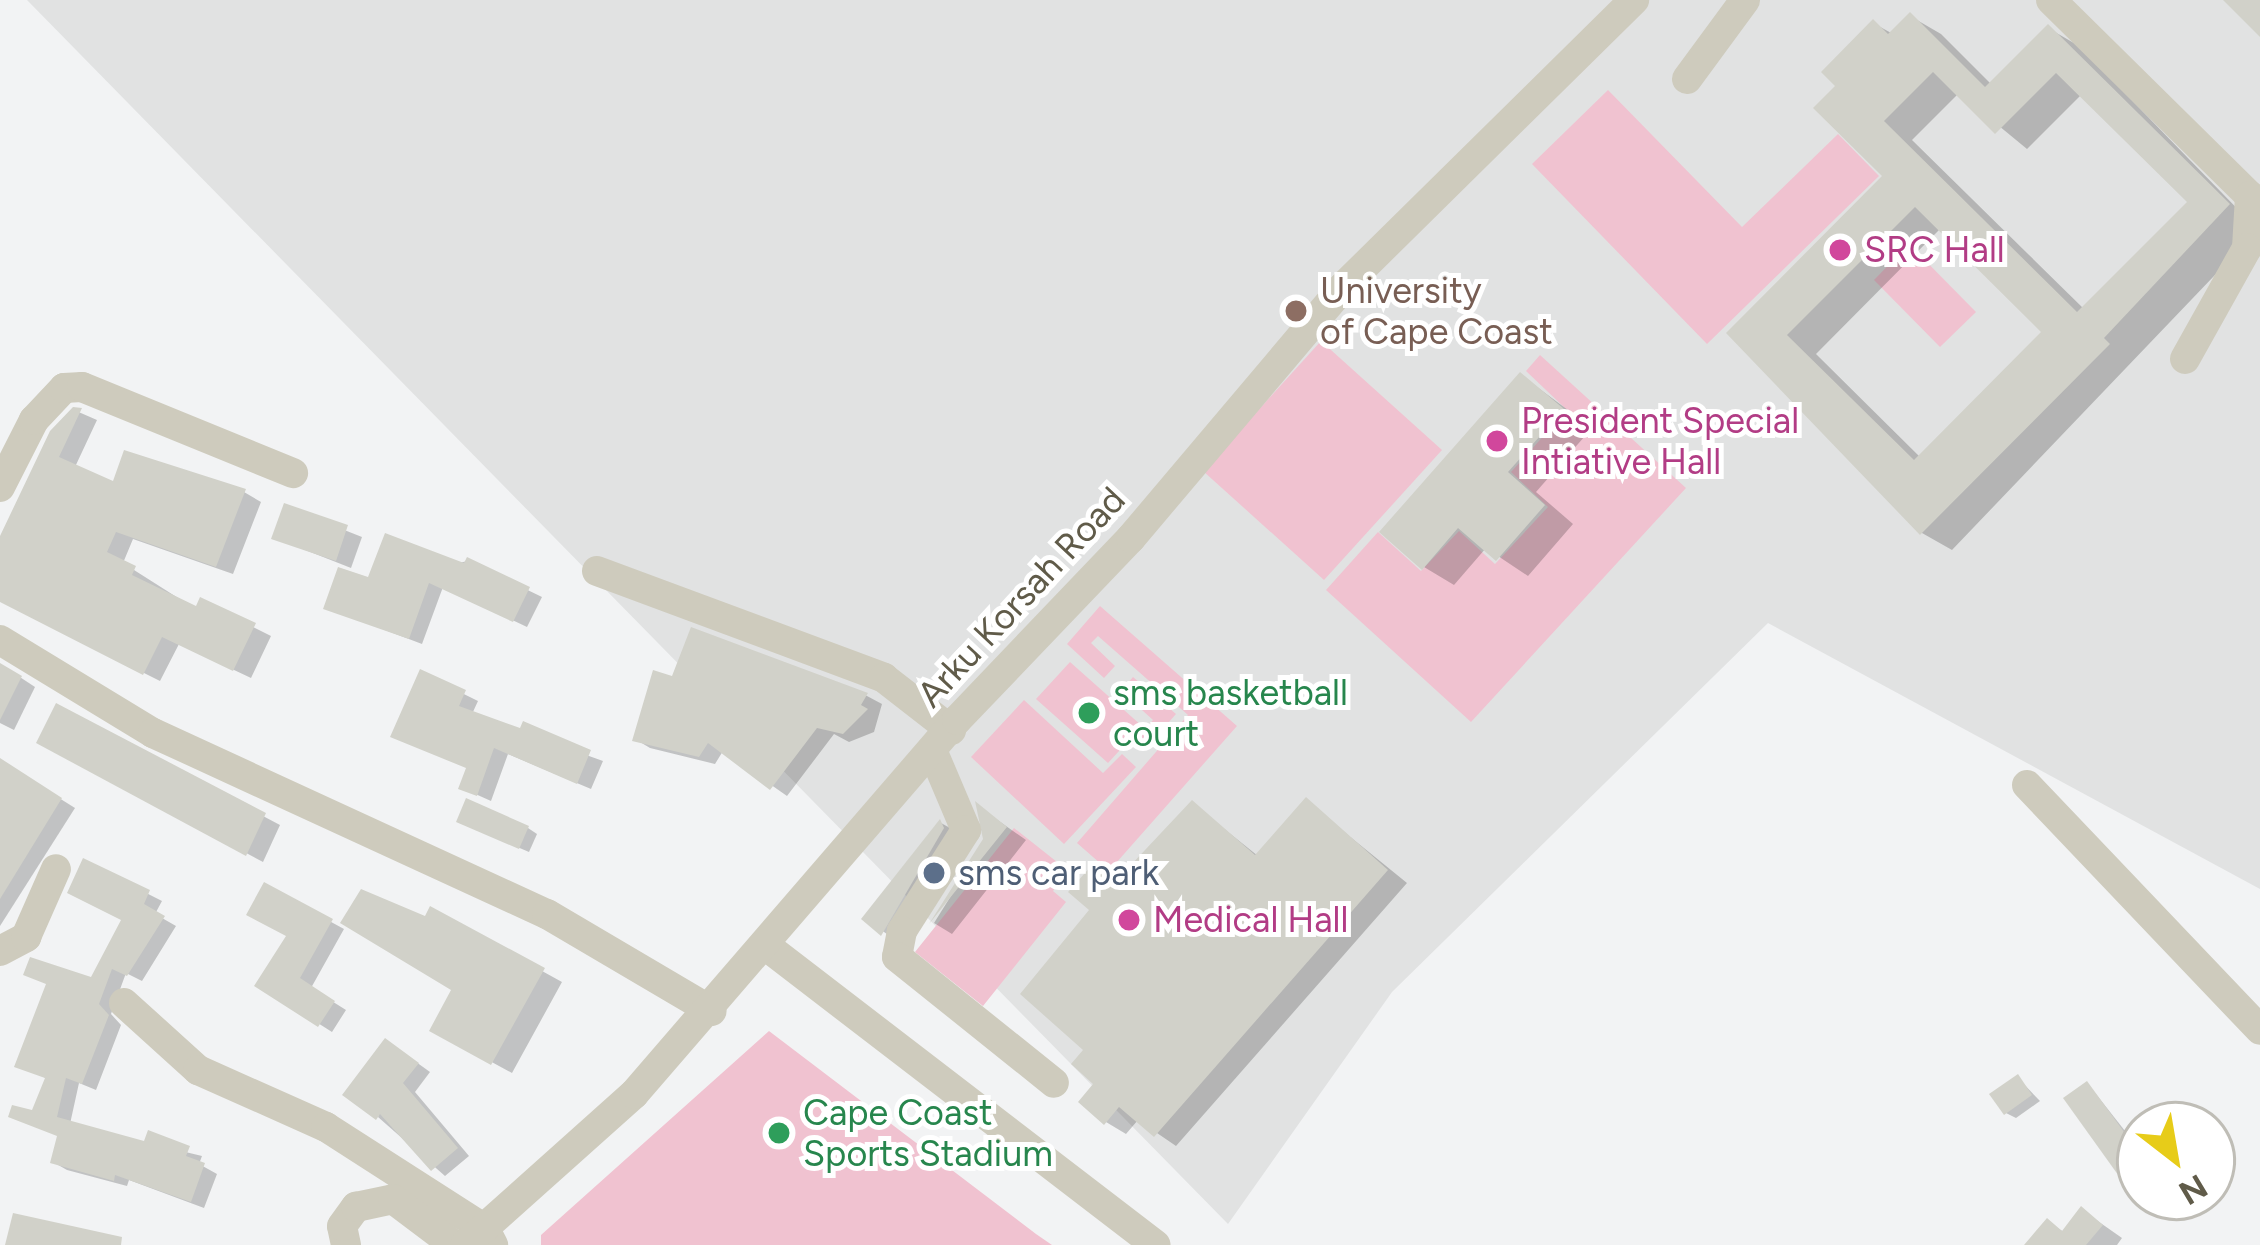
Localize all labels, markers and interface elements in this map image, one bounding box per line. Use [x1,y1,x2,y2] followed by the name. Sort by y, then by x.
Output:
[1864,228,2005,272] place label: SRC Hall
[1827,237,1853,263] marker: SRC Hall
[1320,268,1553,353] place label: University of Cape Coast
[1283,298,1309,324] marker: University of Cape Coast
[1521,398,1799,483] place label: President Special Intiative Hall
[1484,428,1510,454] marker: President Special Intiative Hall
[908,478,1134,716] street label: Arku Korsah Road
[1113,670,1348,755] place label: sms basketball court
[1076,700,1102,726] marker: sms basketball court
[958,851,1159,895] place label: sms car park
[921,860,947,886] marker: sms car park
[1153,898,1348,942] place label: Medical Hall
[1116,907,1142,933] marker: Medical Hall
[803,1090,1053,1175] place label: Cape Coast Sports Stadium
[2116,1101,2236,1221] north arrow
[766,1120,792,1146] marker: Cape Coast Sports Stadium
[2172,1166,2214,1213] text: N

